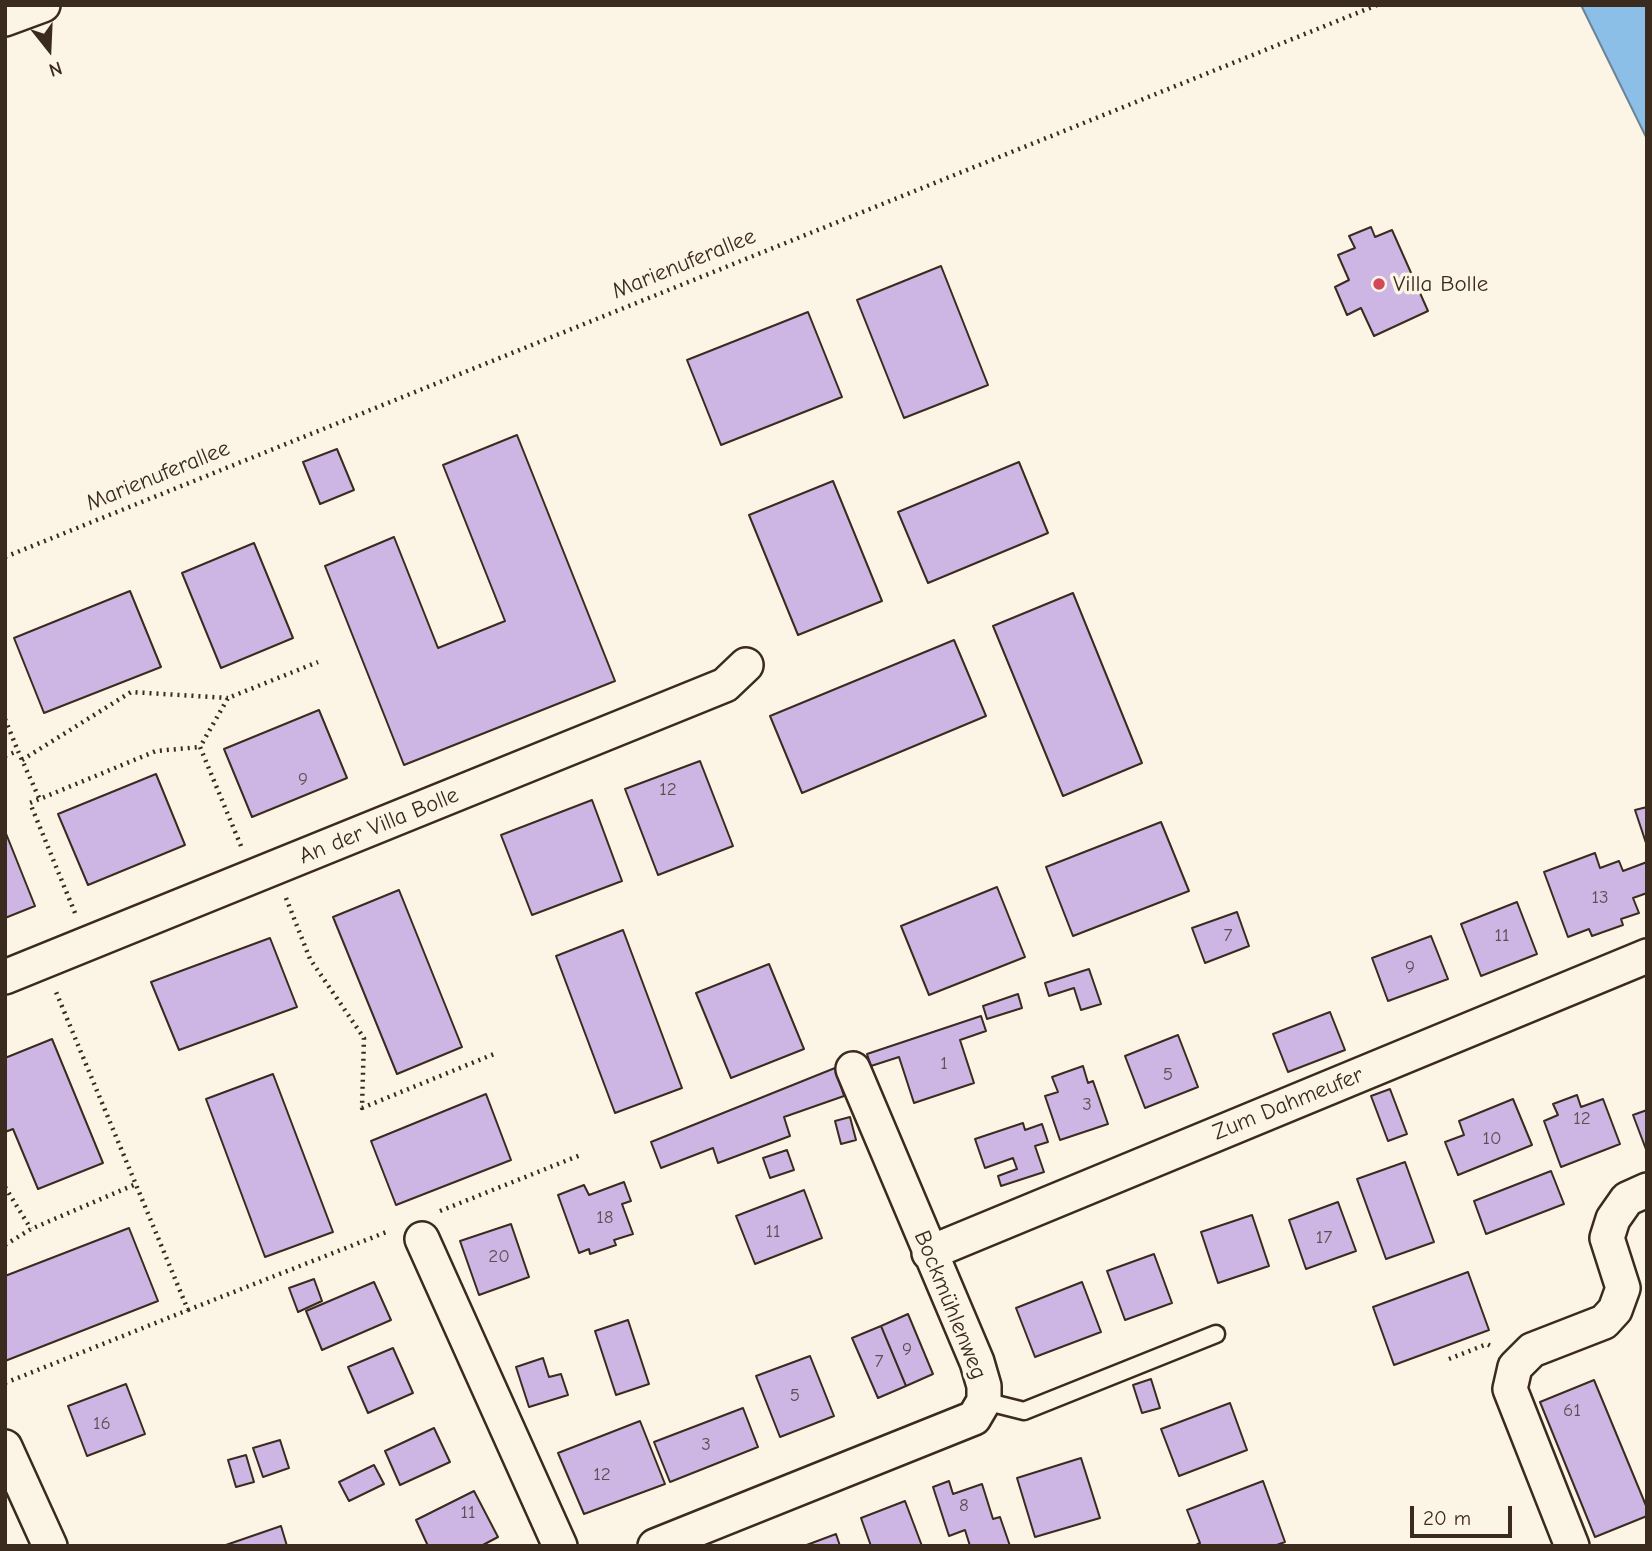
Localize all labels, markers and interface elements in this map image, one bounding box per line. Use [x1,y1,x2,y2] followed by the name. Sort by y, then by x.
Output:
[14,14,84,84] north arrow
[46,57,65,81] text: N
[608,223,760,305] street label: Marienuferallee
[1393,270,1488,298] place label: Villa Bolle
[1371,276,1387,292] marker: Villa Bolle
[82,435,234,517] street label: Marienuferallee
[298,769,308,791] house number: 9
[659,779,677,801] house number: 12
[295,781,463,871] street label: An der Villa Bolle
[1591,887,1609,909] house number: 13
[1224,925,1232,947] house number: 7
[1494,925,1510,947] house number: 11
[1405,957,1415,979] house number: 9
[940,1053,948,1075] house number: 1
[1209,1061,1367,1147] street label: Zum Dahmeufer
[1163,1064,1173,1086] house number: 5
[1082,1094,1092,1116] house number: 3
[1573,1108,1591,1130] house number: 12
[1482,1128,1502,1150] house number: 10
[596,1207,614,1229] house number: 18
[765,1221,781,1243] house number: 11
[908,1227,992,1383] street label: Bockmühlenweg
[1316,1227,1332,1249] house number: 17
[488,1246,510,1268] house number: 20
[902,1339,912,1361] house number: 9
[875,1351,883,1373] house number: 7
[790,1385,800,1407] house number: 5
[1563,1400,1581,1422] house number: 61
[93,1413,111,1435] house number: 16
[701,1434,711,1456] house number: 3
[593,1464,611,1486] house number: 12
[1414,1492,1516,1536] scale bar
[959,1495,969,1517] house number: 8
[460,1502,476,1524] house number: 11
[1423,1506,1471,1530] text: 20 m

